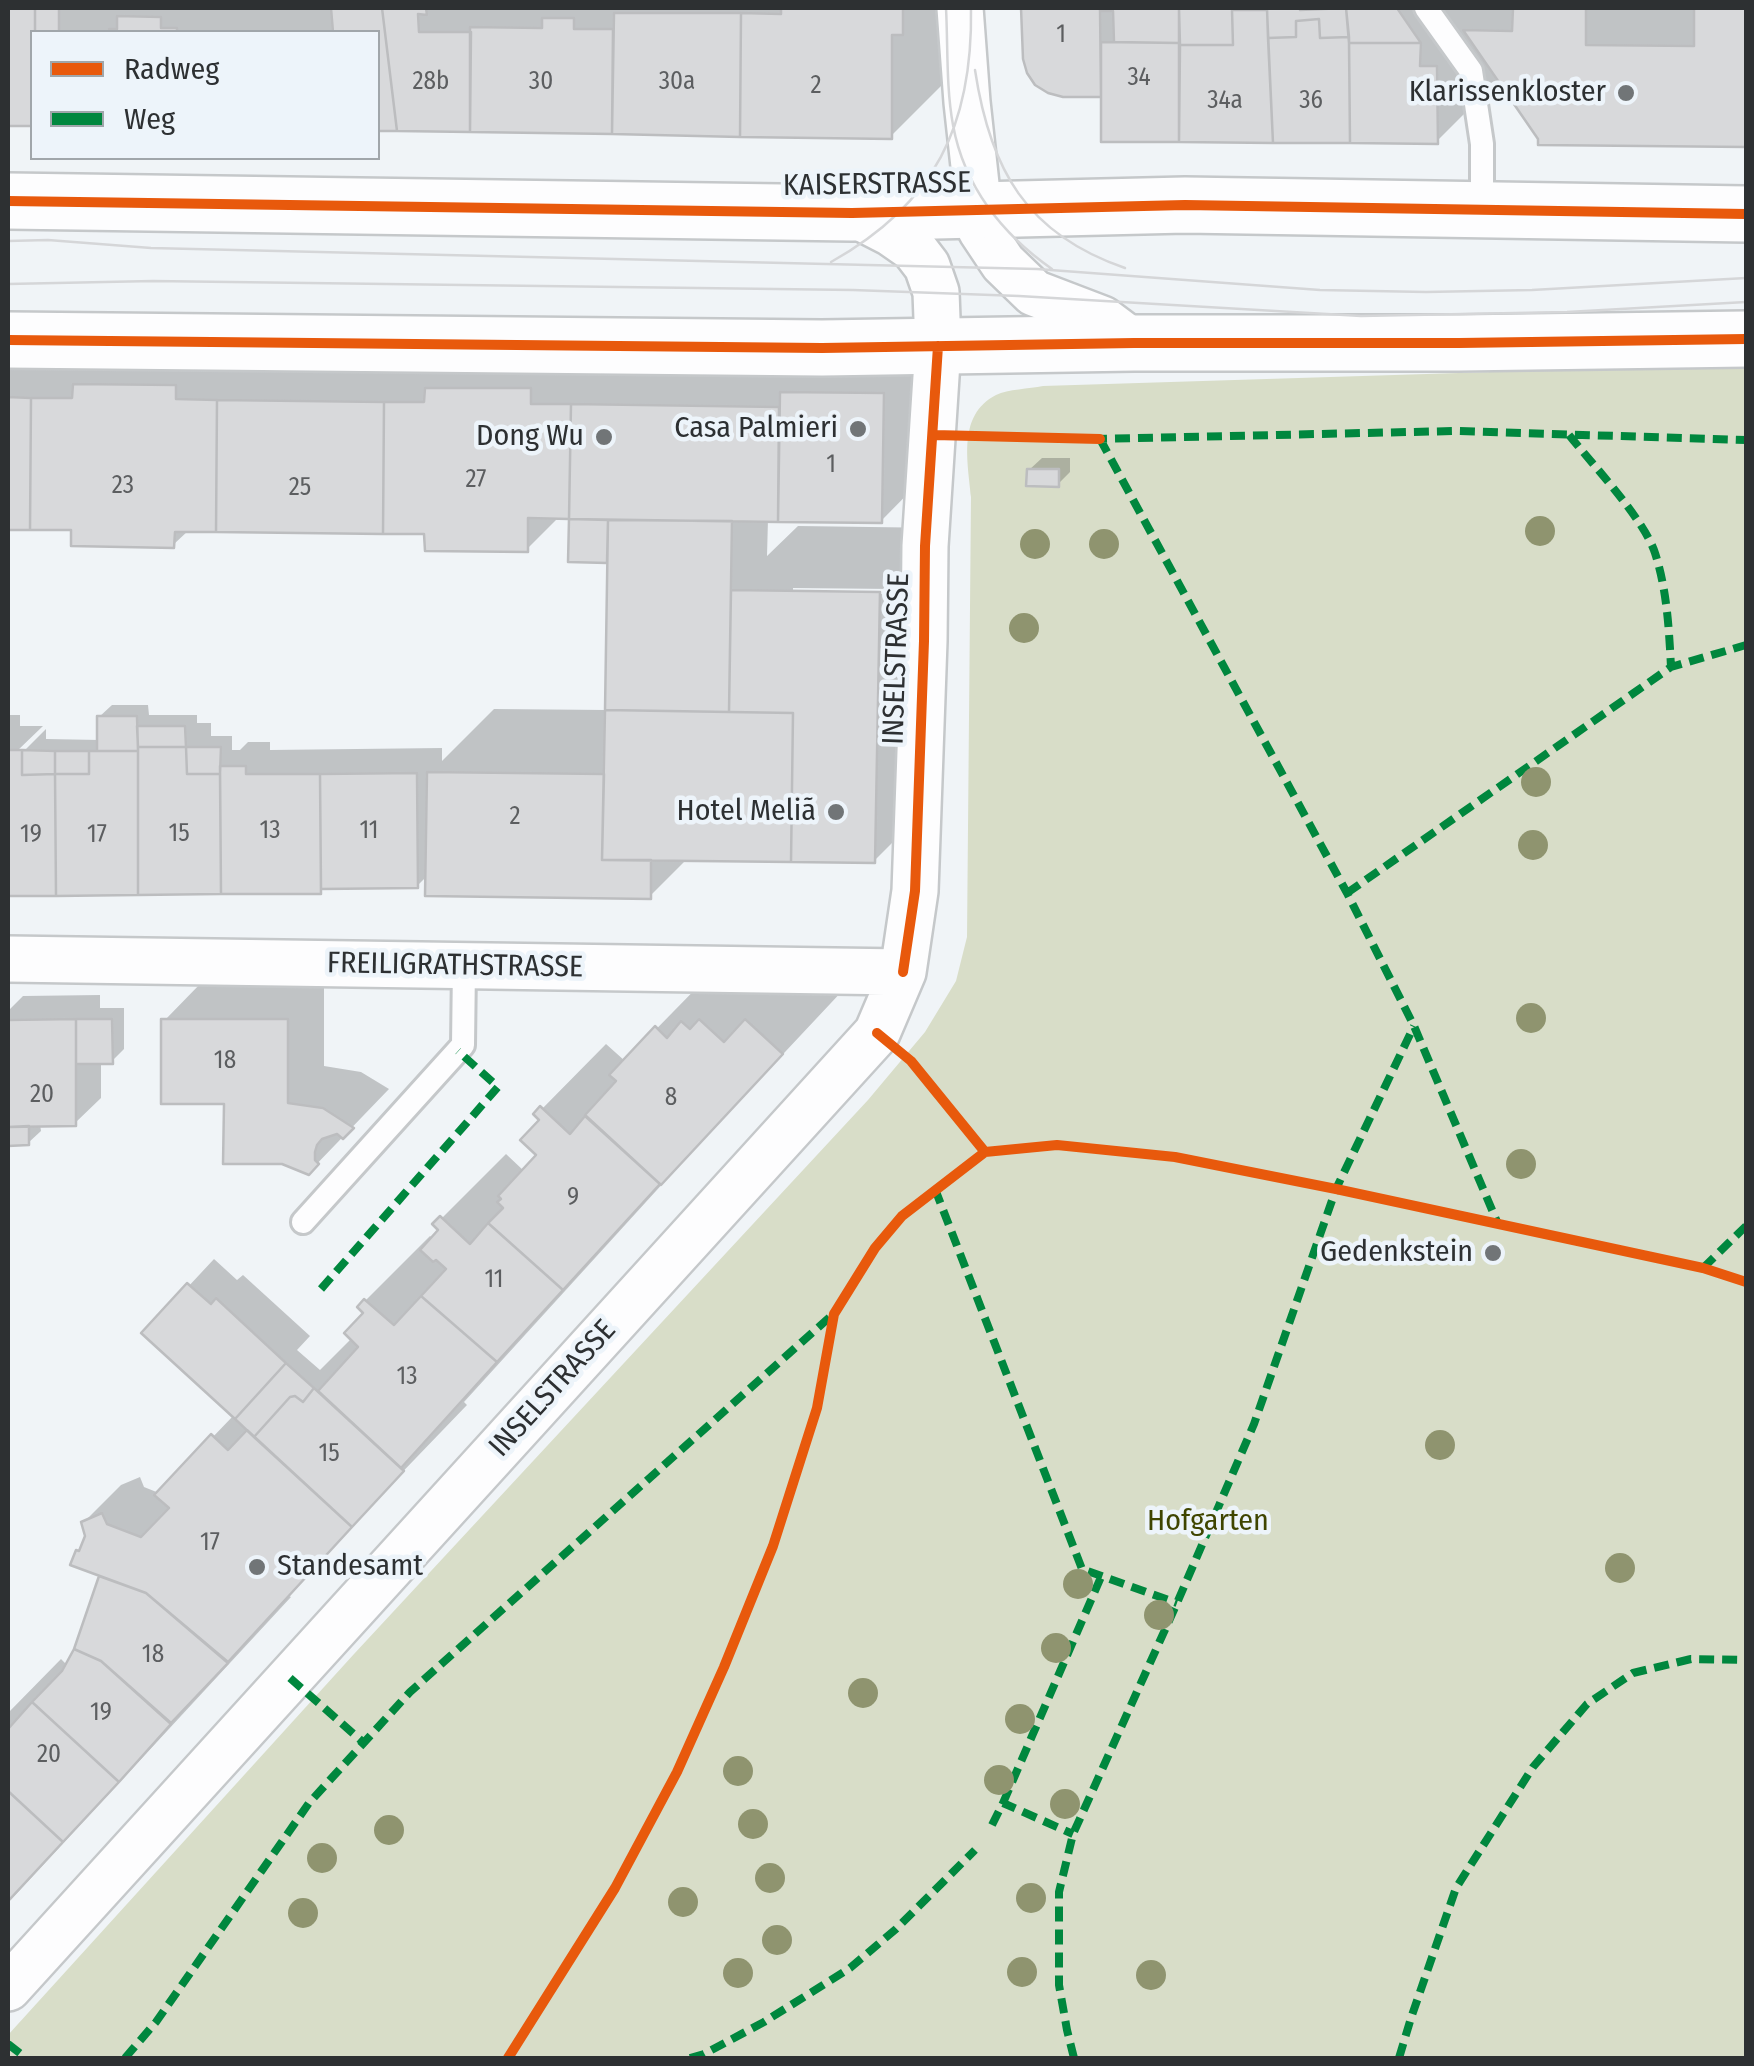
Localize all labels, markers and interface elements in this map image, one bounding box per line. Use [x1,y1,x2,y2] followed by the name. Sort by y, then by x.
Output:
[1056,20,1066,50] house number: 1
[30,30,380,160] legend
[124,51,219,87] text: Radweg
[1127,63,1151,93] house number: 34
[413,67,449,97] house number: 28b
[529,67,553,97] house number: 30
[659,67,695,97] house number: 30a
[810,71,822,101] house number: 2
[1409,75,1606,111] place label: Klarissenkloster
[1615,82,1637,104] marker: Klarissenkloster
[1207,86,1243,116] house number: 34a
[1299,86,1323,116] house number: 36
[124,101,175,137] text: Weg
[783,165,971,205] street label: KAISERSTRASSE
[674,411,838,447] place label: Casa Palmieri
[847,418,869,440] marker: Casa Palmieri
[476,419,584,455] place label: Dong Wu
[593,426,615,448] marker: Dong Wu
[826,450,836,480] house number: 1
[466,465,486,495] house number: 27
[112,471,134,501] house number: 23
[289,473,311,503] house number: 25
[876,573,918,745] street label: INSELSTRASSE
[677,794,816,830] place label: Hotel Meliã
[825,801,847,823] marker: Hotel Meliã
[509,802,521,832] house number: 2
[259,816,281,846] house number: 13
[359,816,379,846] house number: 11
[168,819,190,849] house number: 15
[20,820,42,850] house number: 19
[87,820,107,850] house number: 17
[327,946,583,986] street label: FREILIGRATHSTRASSE
[214,1046,236,1076] house number: 18
[30,1080,54,1110] house number: 20
[665,1083,677,1113] house number: 8
[567,1183,579,1213] house number: 9
[1320,1235,1473,1271] place label: Gedenkstein
[1482,1242,1504,1264] marker: Gedenkstein
[484,1265,504,1295] house number: 11
[482,1313,624,1465] street label: INSELSTRASSE
[396,1362,418,1392] house number: 13
[318,1439,340,1469] house number: 15
[1147,1504,1269,1540] park label: Hofgarten
[200,1528,220,1558] house number: 17
[277,1549,423,1585] place label: Standesamt
[246,1556,268,1578] marker: Standesamt
[142,1640,164,1670] house number: 18
[90,1698,112,1728] house number: 19
[37,1740,61,1770] house number: 20

